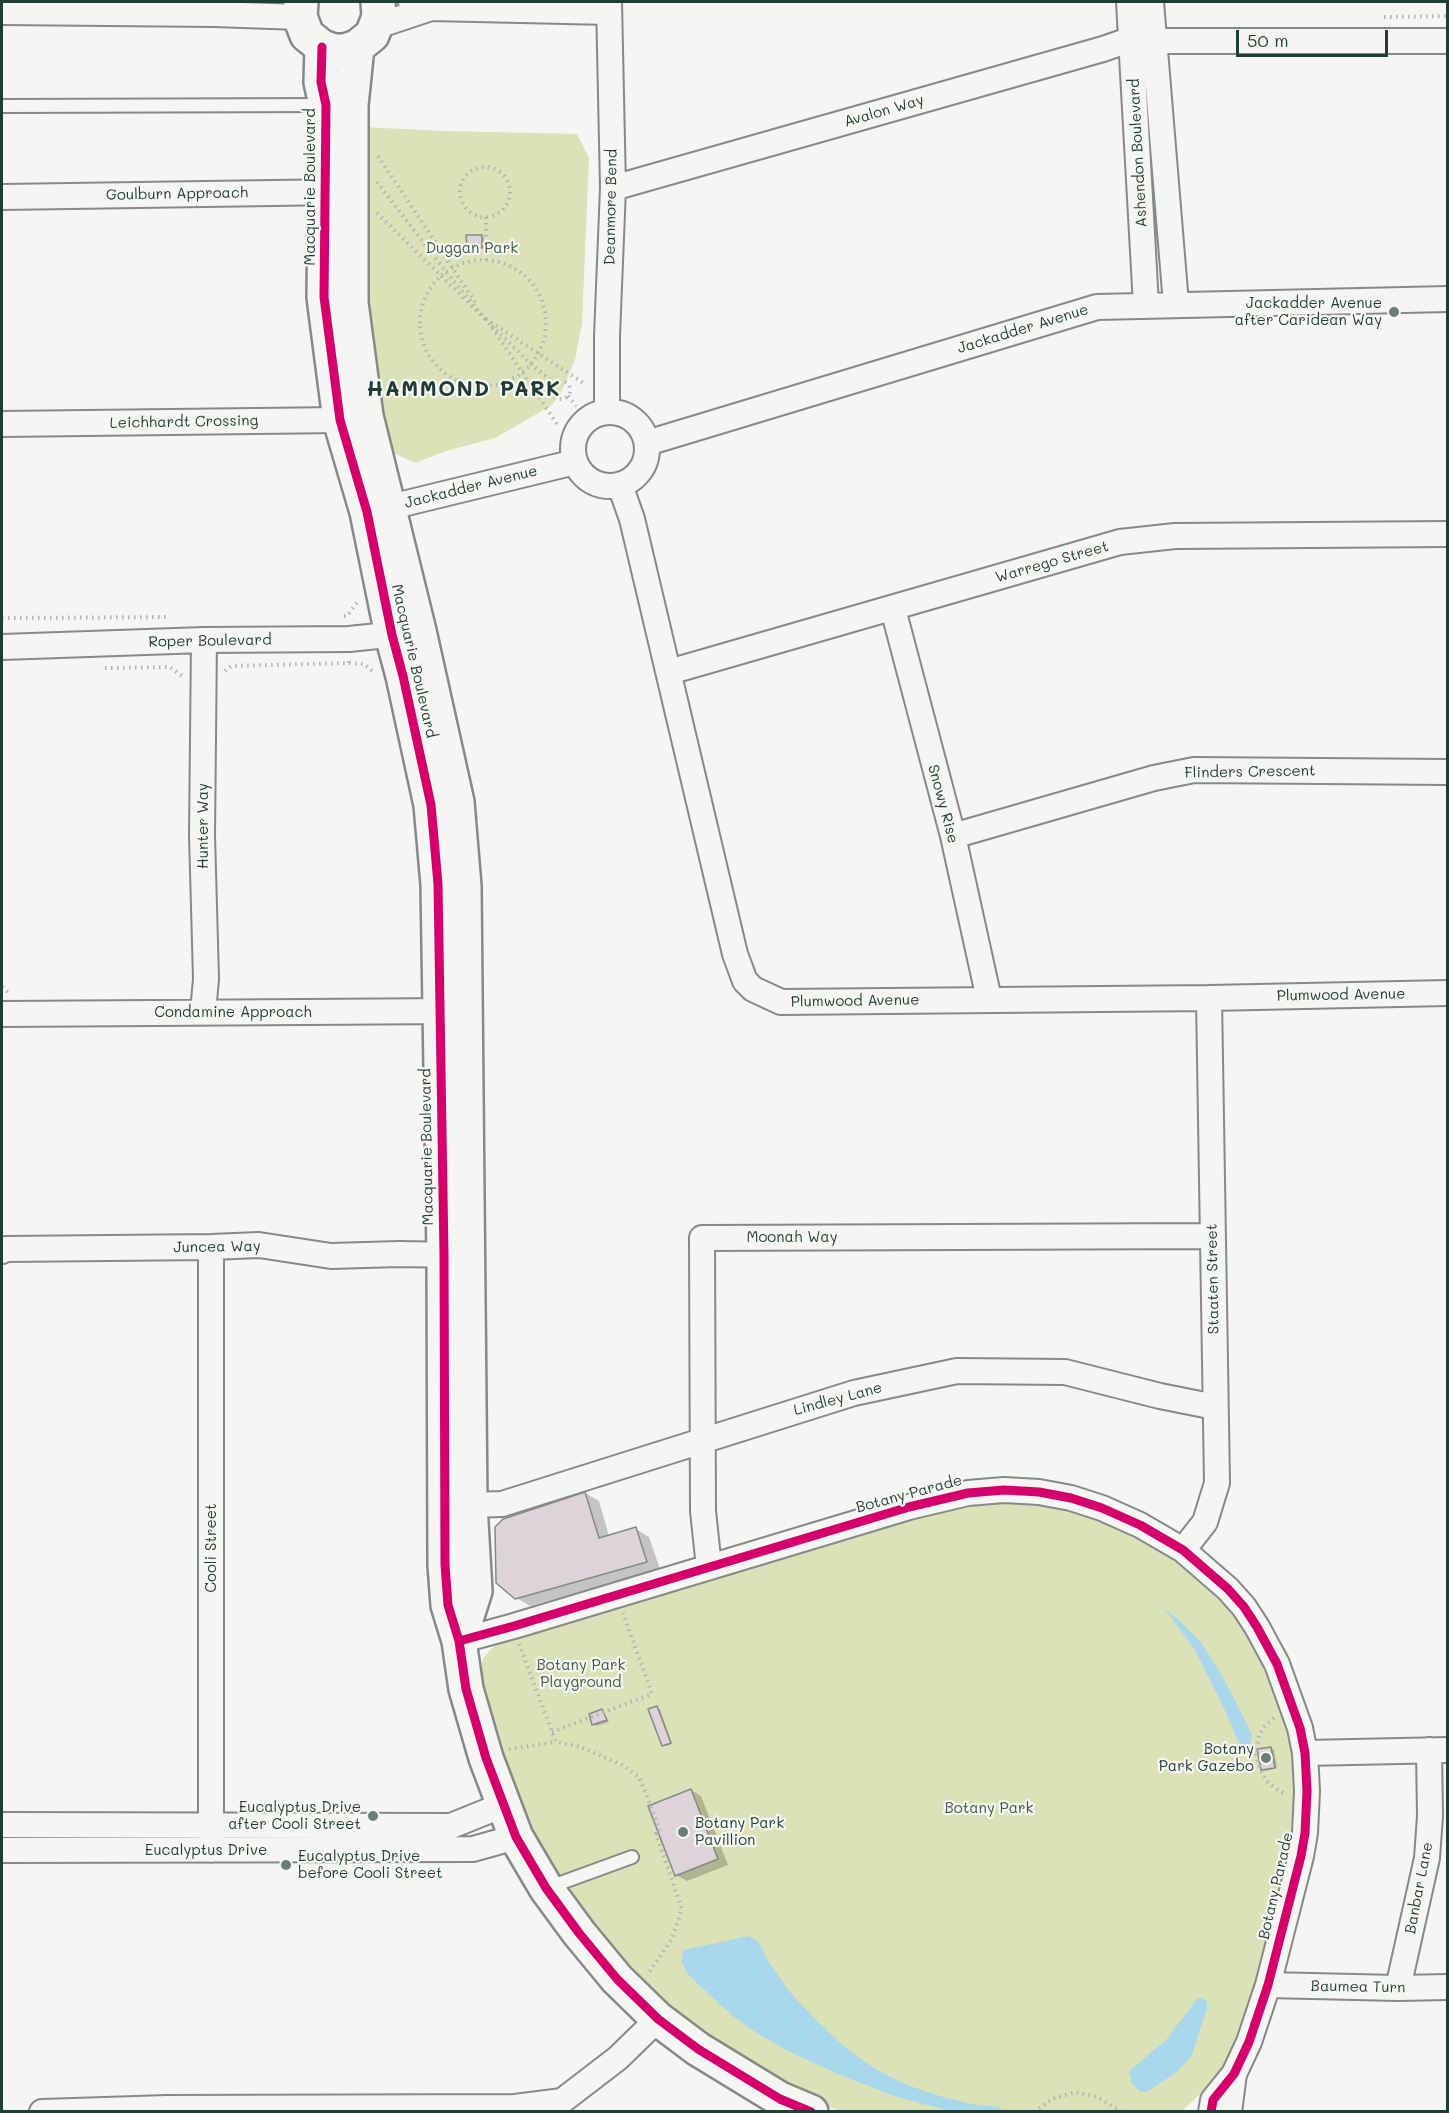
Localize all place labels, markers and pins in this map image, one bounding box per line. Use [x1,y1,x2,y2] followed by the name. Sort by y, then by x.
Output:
[1235,294,1382,329] place label: Jackadder Avenue after Caridean Way
[1387,305,1401,319] marker: Jackadder Avenue after Caridean Way
[1159,1740,1254,1775] place label: Botany Park Gazebo
[1259,1751,1273,1765] marker: Botany Park Gazebo
[228,1798,361,1833] place label: Eucalyptus Drive after Cooli Street
[366,1809,380,1823] marker: Eucalyptus Drive after Cooli Street
[695,1814,784,1849] place label: Botany Park Pavillion
[676,1825,690,1839] marker: Botany Park Pavillion
[298,1847,443,1882] place label: Eucalyptus Drive before Cooli Street
[279,1858,293,1872] marker: Eucalyptus Drive before Cooli Street

